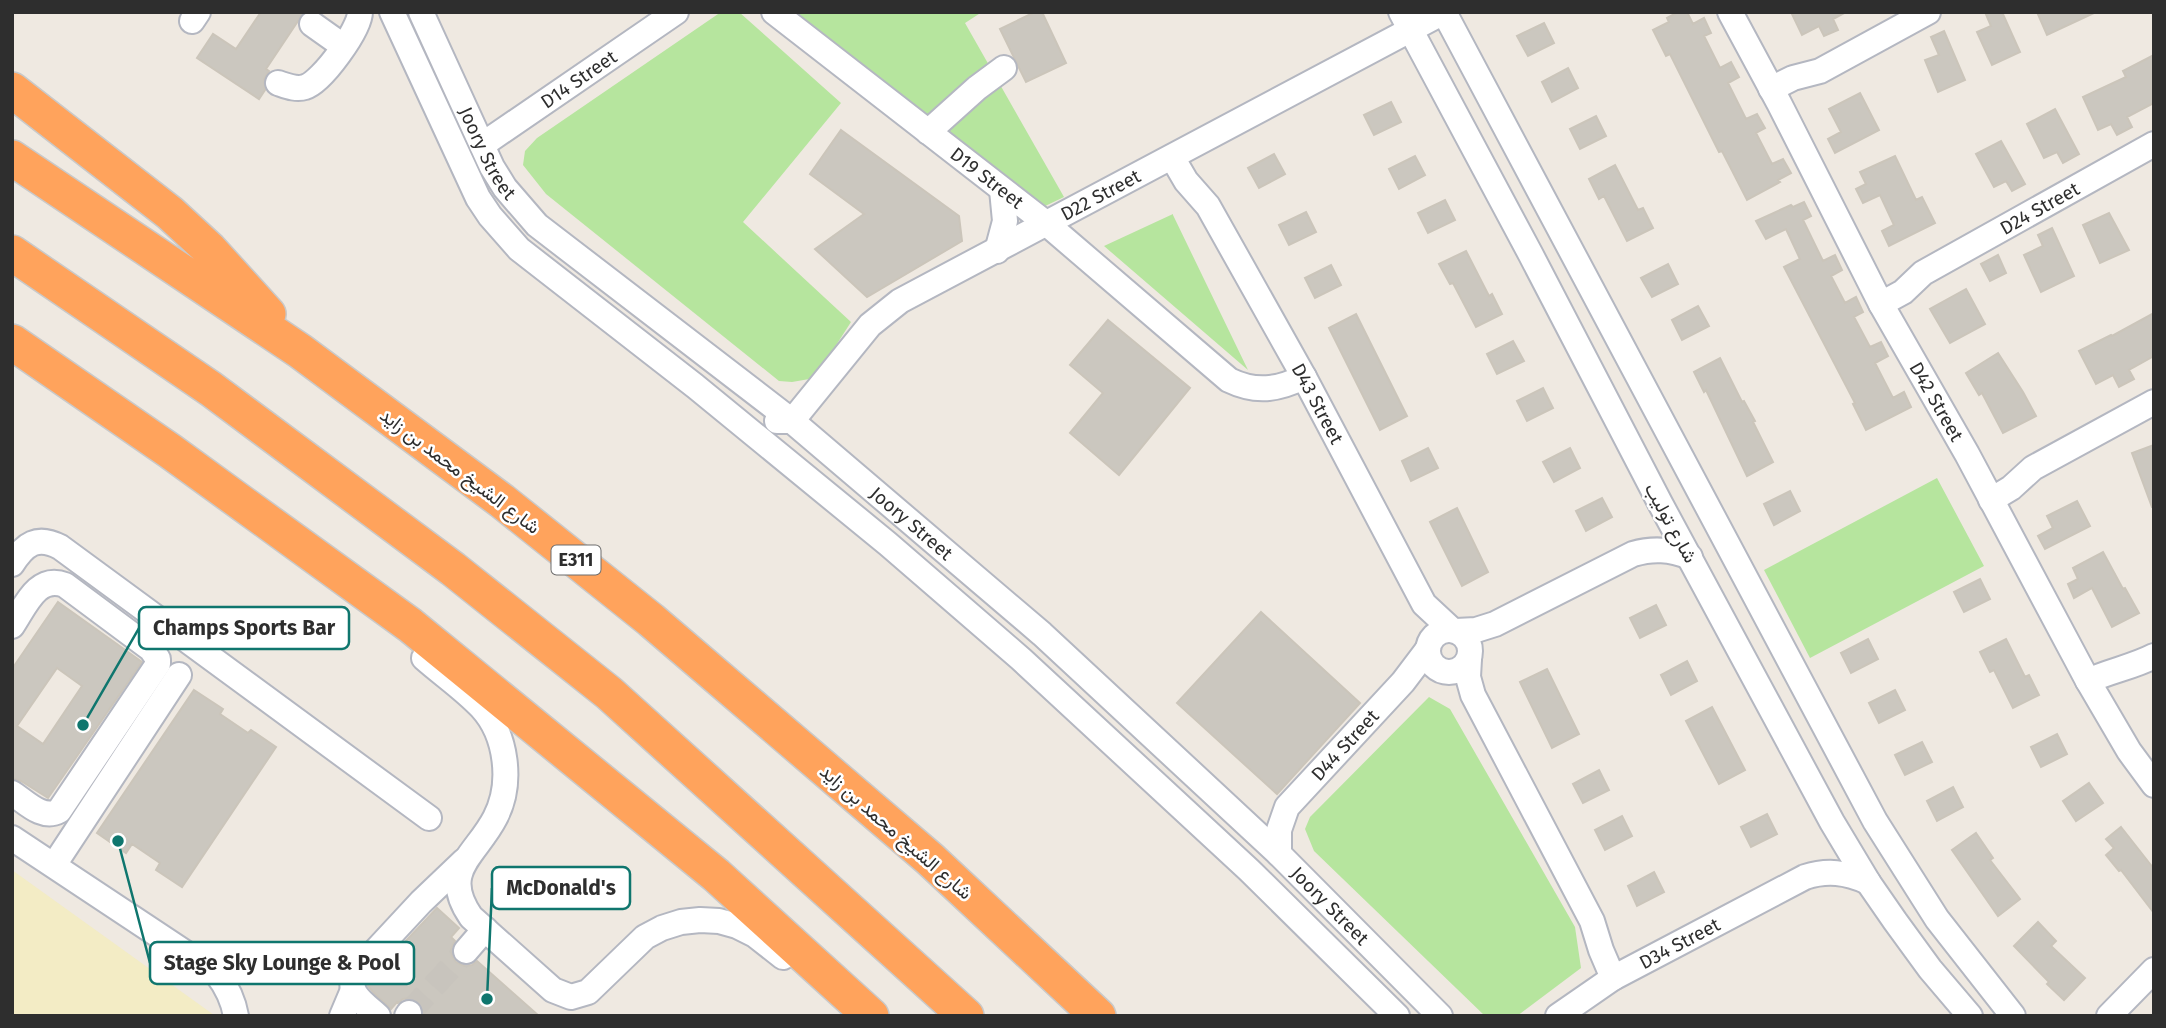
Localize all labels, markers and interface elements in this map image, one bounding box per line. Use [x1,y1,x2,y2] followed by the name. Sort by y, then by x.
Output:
[536,45,621,113] street label: D14 Street
[454,103,521,204] street label: Joory Street
[946,142,1029,213] street label: D19 Street
[1056,164,1144,225] street label: D22 Street
[1996,177,2083,239] street label: D24 Street
[1905,357,1969,445] street label: D42 Street
[1287,359,1349,448] street label: D43 Street
[374,403,545,540] street label: شارع الشيخ محمد بن زايد
[1639,479,1702,567] street label: شارع توليب
[866,481,958,565] street label: Joory Street
[552,546,600,574] road number: E311
[139,607,349,649] callout: Champs Sports Bar
[153,615,336,641] text: Champs Sports Bar
[1306,704,1383,785] street label: D44 Street
[814,760,977,906] street label: شارع الشيخ محمد بن زايد
[1286,861,1374,950] street label: Joory Street
[492,867,630,909] callout: McDonald's
[506,875,616,901] text: McDonald's
[1635,912,1724,974] street label: D34 Street
[150,942,414,984] callout: Stage Sky Lounge & Pool
[164,950,401,976] text: Stage Sky Lounge & Pool

